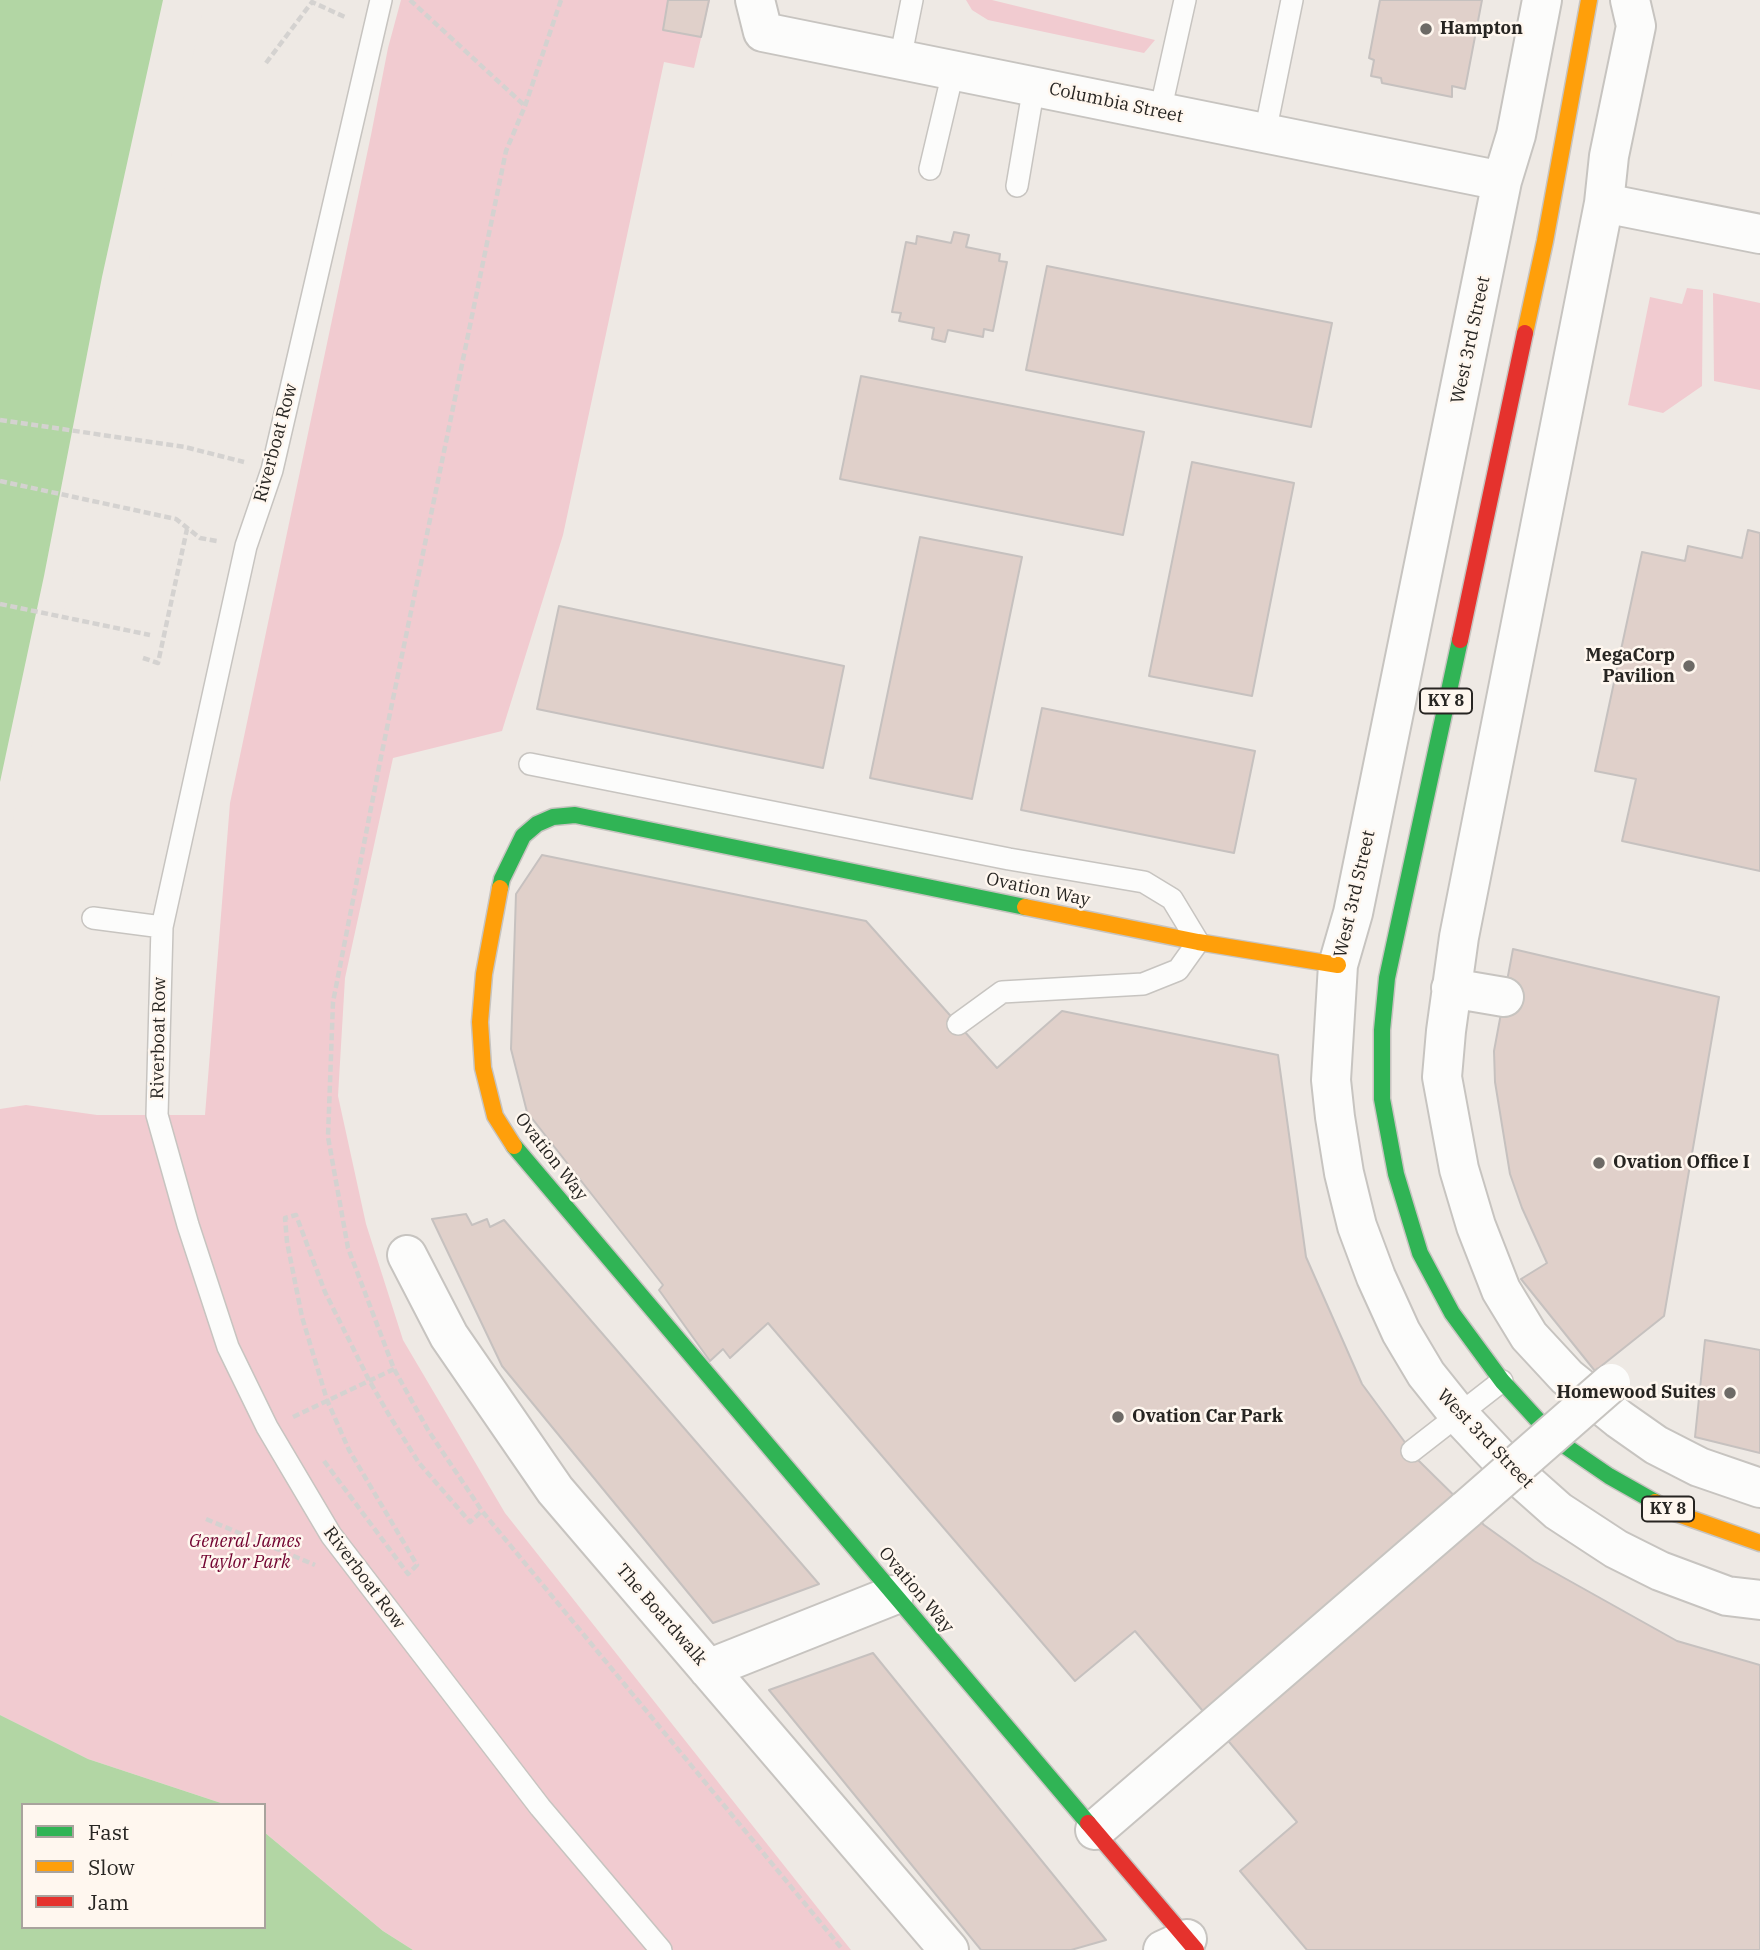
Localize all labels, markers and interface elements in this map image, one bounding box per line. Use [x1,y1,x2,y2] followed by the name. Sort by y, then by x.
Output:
[1440,18,1523,40] place label: Hampton
[1418,21,1434,37] marker: Hampton
[1047,78,1185,128] street label: Columbia Street
[1447,274,1495,406] street label: West 3rd Street
[250,381,302,505] street label: Riverboat Row
[1586,645,1675,688] place label: MegaCorp Pavilion
[1681,658,1697,674] marker: MegaCorp Pavilion
[1420,688,1472,714] road number: KY 8
[1330,828,1380,960] street label: West 3rd Street
[984,868,1092,912] street label: Ovation Way
[147,977,171,1099] street label: Riverboat Row
[510,1109,592,1205] street label: Ovation Way
[1613,1152,1750,1174] place label: Ovation Office I
[1591,1155,1607,1171] marker: Ovation Office I
[1556,1382,1716,1404] place label: Homewood Suites
[1432,1385,1538,1493] street label: West 3rd Street
[1722,1385,1738,1401] marker: Homewood Suites
[1132,1406,1283,1428] place label: Ovation Car Park
[1110,1409,1126,1425] marker: Ovation Car Park
[1642,1497,1694,1522] road number: KY 8
[319,1523,409,1633] street label: Riverboat Row
[189,1531,301,1574] park label: General James Taylor Park
[874,1543,958,1637] street label: Ovation Way
[611,1560,711,1670] street label: The Boardwalk
[21,1803,266,1929] legend
[88,1818,129,1846] text: Fast
[88,1853,135,1881] text: Slow
[88,1888,129,1916] text: Jam

